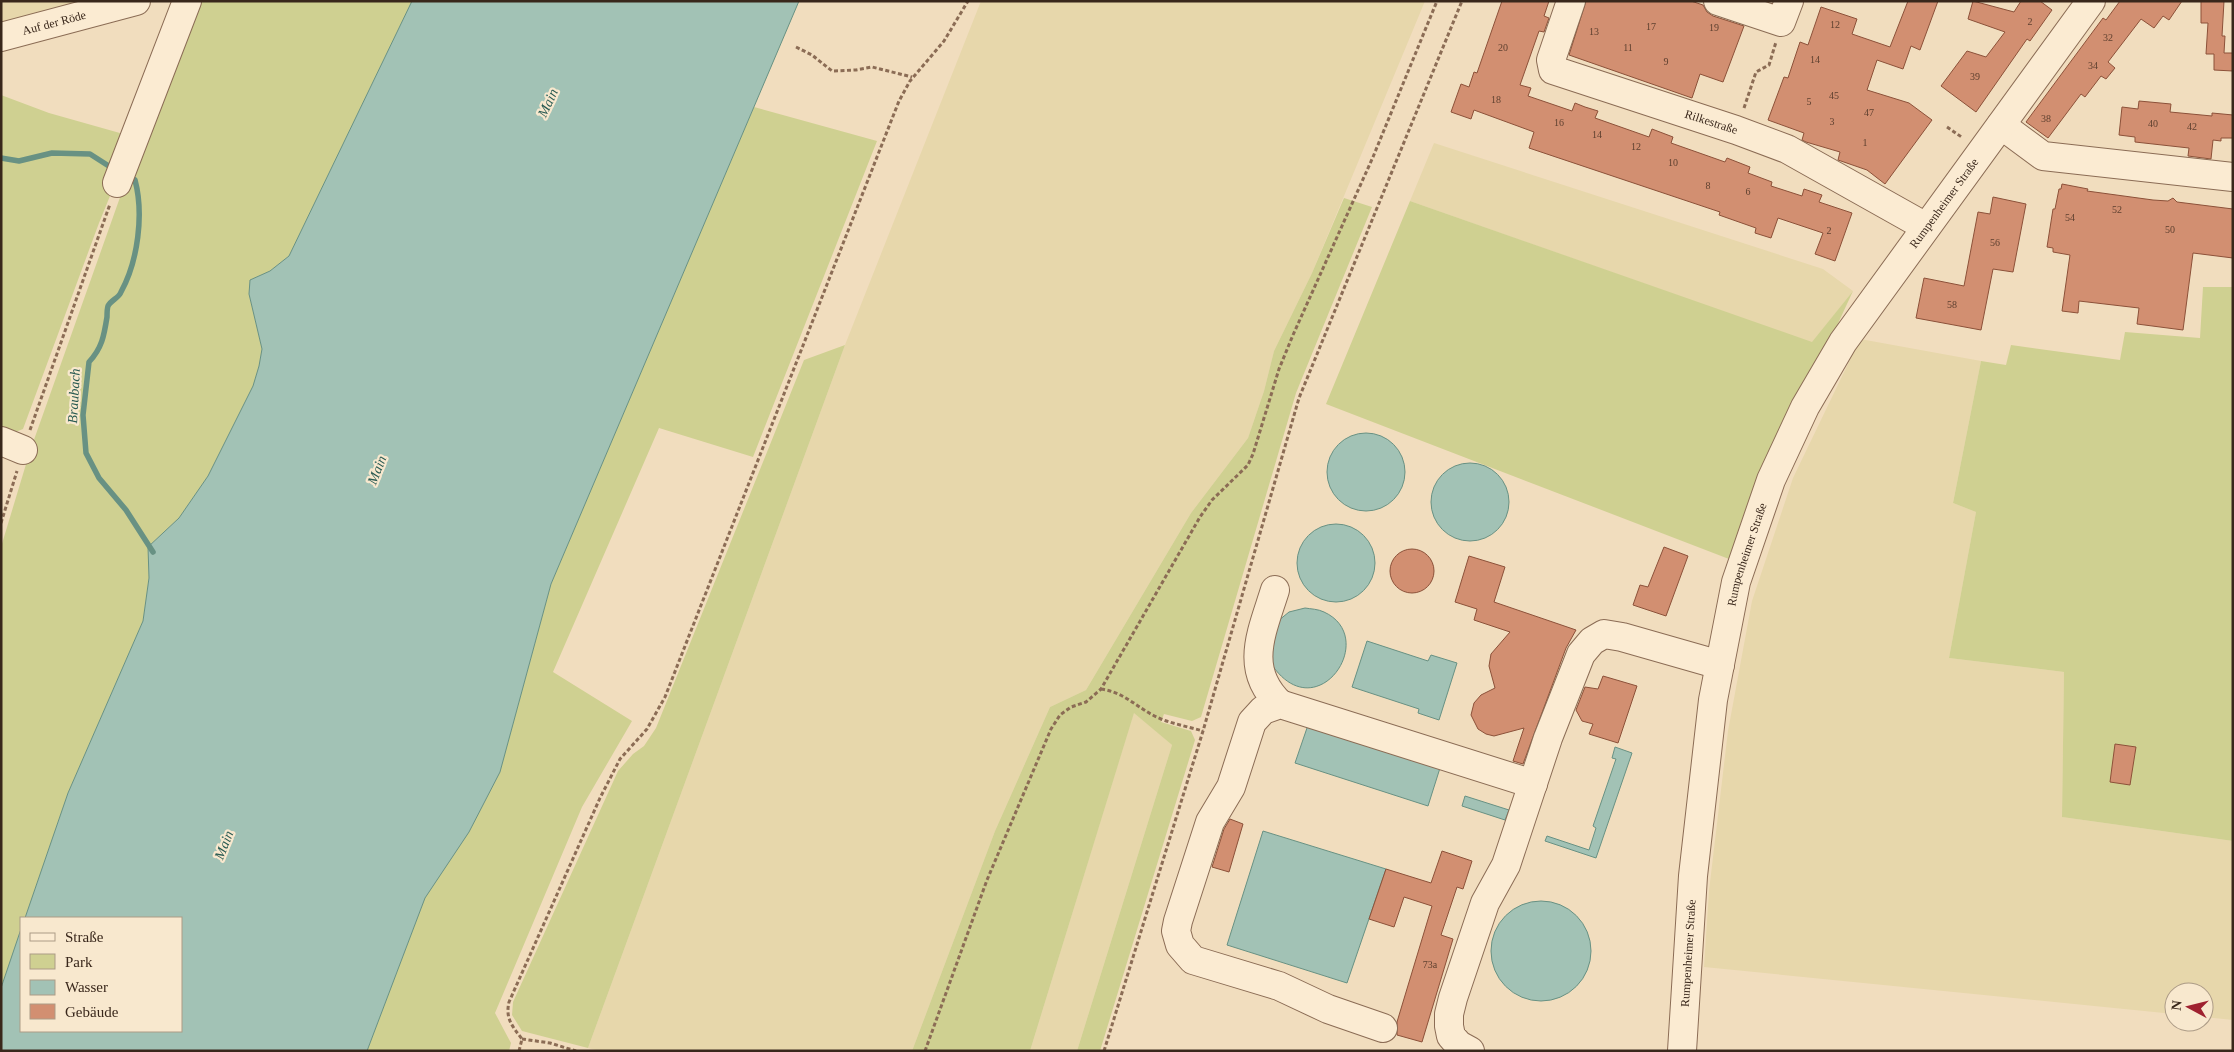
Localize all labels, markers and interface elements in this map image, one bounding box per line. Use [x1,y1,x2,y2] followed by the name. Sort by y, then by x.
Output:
[21,8,88,38] street label: Auf der Röde
[2028,16,2033,27] house number: 2
[1830,19,1840,30] house number: 12
[1646,21,1656,32] house number: 17
[1709,22,1719,33] house number: 19
[1589,26,1599,37] house number: 13
[2103,32,2113,43] house number: 32
[1498,42,1508,53] house number: 20
[1623,42,1633,53] house number: 11
[1810,54,1820,65] house number: 14
[1664,56,1669,67] house number: 9
[2088,60,2098,71] house number: 34
[1970,71,1980,82] house number: 39
[535,86,561,120] water label: Main
[1829,90,1839,101] house number: 45
[1491,94,1501,105] house number: 18
[1807,96,1812,107] house number: 5
[1683,107,1739,137] street label: Rilkestraße
[1864,107,1874,118] house number: 47
[2041,113,2051,124] house number: 38
[1830,116,1835,127] house number: 3
[1554,117,1564,128] house number: 16
[2148,118,2158,129] house number: 40
[2187,121,2197,132] house number: 42
[1592,129,1602,140] house number: 14
[1863,137,1868,148] house number: 1
[1631,141,1641,152] house number: 12
[1907,156,1981,251] street label: Rumpenheimer Straße
[1668,157,1678,168] house number: 10
[1706,180,1711,191] house number: 8
[1746,186,1751,197] house number: 6
[2112,204,2122,215] house number: 52
[2065,212,2075,223] house number: 54
[2165,224,2175,235] house number: 50
[1827,225,1832,236] house number: 2
[1990,237,2000,248] house number: 56
[1947,299,1957,310] house number: 58
[65,368,83,424] water label: Braubach
[364,453,389,487] water label: Main
[1724,501,1770,607] street label: Rumpenheimer Straße
[211,828,236,862] water label: Main
[1678,899,1699,1007] street label: Rumpenheimer Straße
[20,917,182,1032] legend
[65,929,104,945] text: Straße
[65,954,93,970] text: Park
[1423,959,1438,970] house number: 73a
[65,979,108,995] text: Wasser
[2164,982,2214,1032] north arrow
[2169,1000,2185,1011] text: N
[65,1004,119,1020] text: Gebäude

